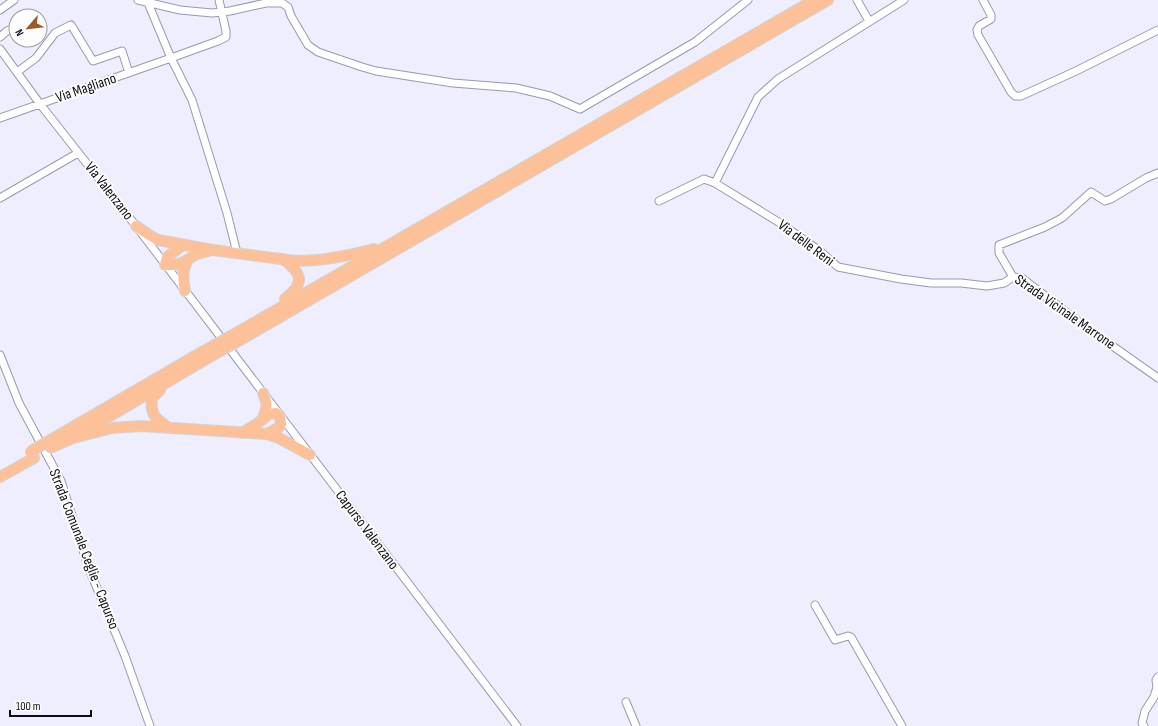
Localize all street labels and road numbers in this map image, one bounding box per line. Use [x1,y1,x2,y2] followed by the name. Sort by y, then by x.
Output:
[53,69,119,107] street label: Via Magliano
[80,158,138,224] street label: Via Valenzano
[774,216,838,271] street label: Via delle Reni
[1011,270,1119,354] street label: Strada Vicinale Marrone
[45,466,123,632] street label: Strada Comunale Ceglie - Capurso
[331,487,403,573] street label: Capurso Valenzano

